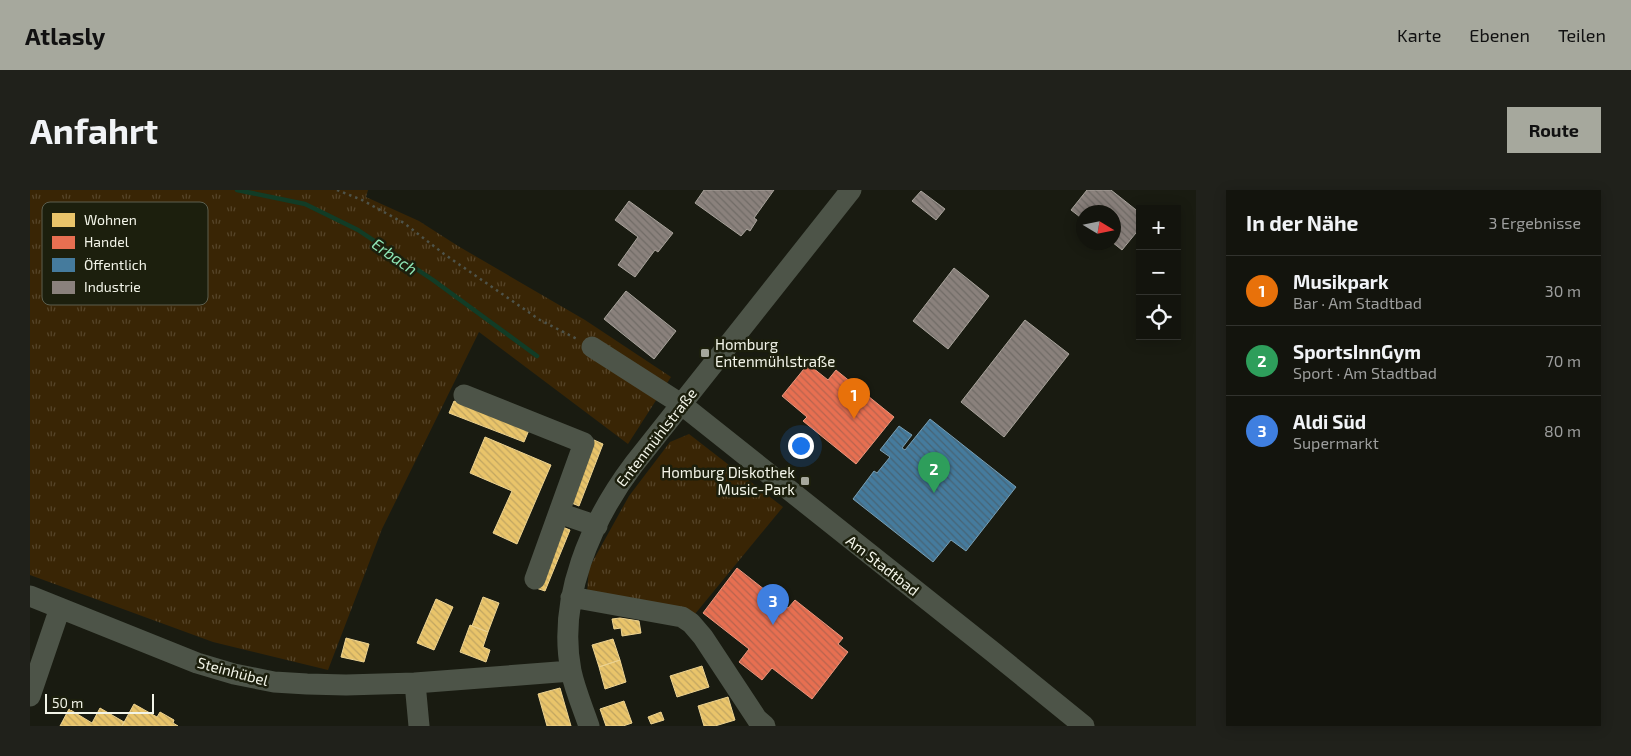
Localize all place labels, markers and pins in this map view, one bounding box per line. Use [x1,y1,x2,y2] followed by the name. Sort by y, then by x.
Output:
[715,335,835,370] place label: Homburg Entenmühlstraße
[699,347,711,359] marker: Homburg Entenmühlstraße
[838,378,870,419] pin: 1
[918,452,950,493] pin: 2
[661,463,795,498] place label: Homburg Diskothek Music-Park
[799,475,811,487] marker: Homburg Diskothek Music-Park
[757,584,789,625] pin: 3

